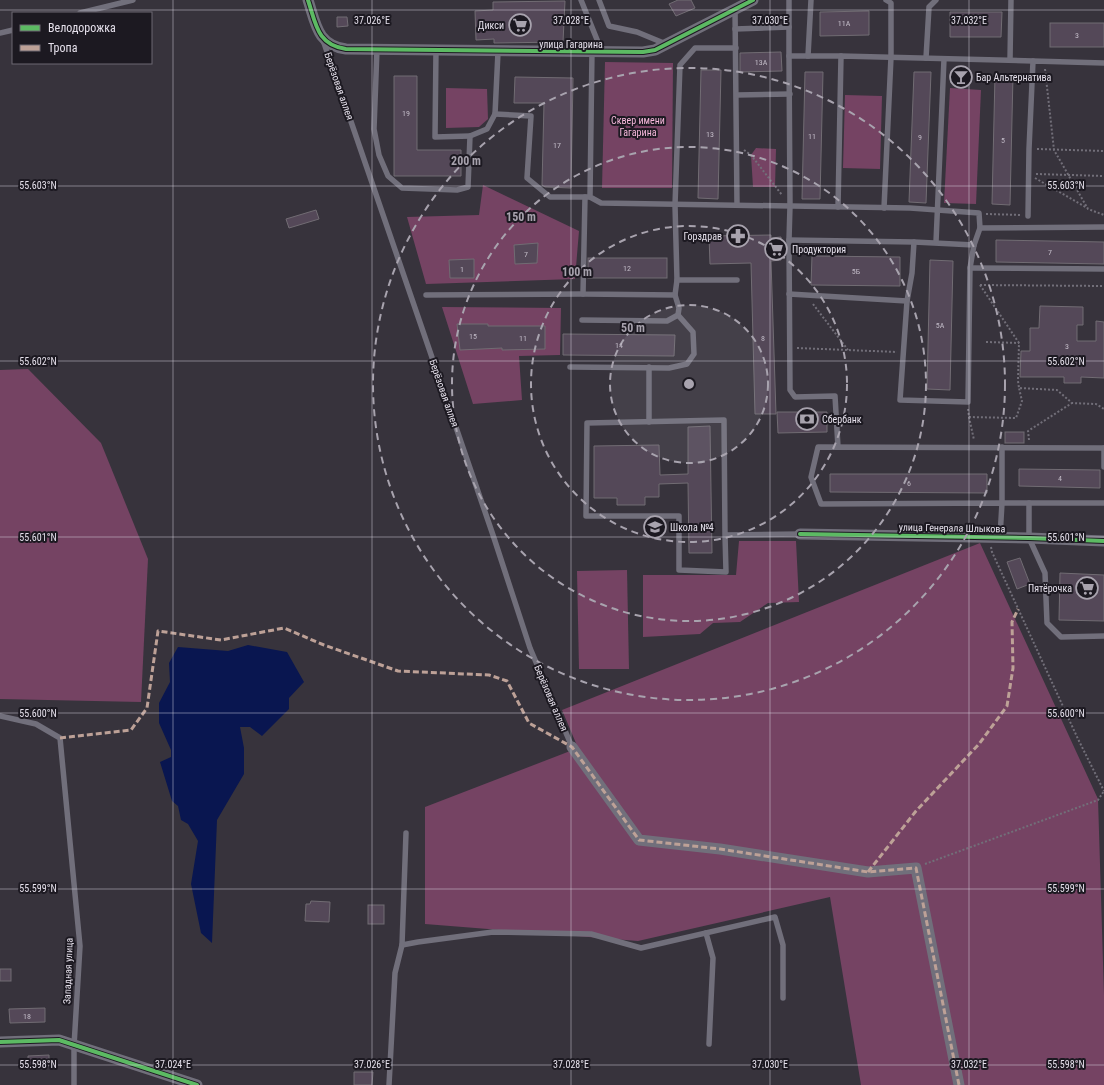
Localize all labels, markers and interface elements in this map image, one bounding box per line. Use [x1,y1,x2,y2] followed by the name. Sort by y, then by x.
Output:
[12,12,152,64] legend
[507,12,533,38] supermarket icon: Дикси
[354,15,390,26] text: 37.026°E
[553,15,589,26] text: 37.028°E
[752,15,788,26] text: 37.030°E
[951,15,987,26] text: 37.032°E
[838,19,851,28] house number: 11А
[478,20,504,31] place label: Дикси
[48,21,116,35] text: Велодорожка
[1075,31,1079,40] house number: 3
[539,39,603,50] street label: улица Гагарина
[48,41,78,55] text: Тропа
[322,51,356,121] street label: Берёзовая аллея
[755,58,768,67] house number: 13А
[948,64,974,90] bar icon: Бар Альтернатива
[976,72,1052,83] place label: Бар Альтернатива
[402,109,410,118] house number: 19
[611,115,665,138] park label: Сквер имени Гагарина
[706,130,714,139] house number: 13
[808,132,816,141] house number: 11
[918,133,922,142] house number: 9
[1001,136,1005,145] house number: 5
[553,141,561,150] house number: 17
[451,154,481,168] text: 200 m
[19,180,57,191] text: 55.603°N
[1047,180,1085,191] text: 55.603°N
[506,210,536,224] text: 150 m
[725,223,751,249] pharmacy icon: Горздрав
[683,231,722,242] place label: Горздрав
[763,236,789,262] supermarket icon: Продуктория
[792,244,846,255] place label: Продуктория
[1048,248,1052,257] house number: 7
[524,250,528,259] house number: 7
[623,264,631,273] house number: 12
[460,265,464,274] house number: 1
[562,265,592,279] text: 100 m
[852,267,861,276] house number: 5Б
[621,321,645,335] text: 50 m
[936,321,945,330] house number: 5А
[469,332,477,341] house number: 15
[519,334,527,343] house number: 11
[761,334,765,343] house number: 8
[615,341,623,350] house number: 14
[1065,342,1069,351] house number: 3
[19,356,57,367] text: 55.602°N
[1047,356,1085,367] text: 55.602°N
[427,358,461,428] street label: Берёзовая аллея
[682,377,696,391] centre of rings
[794,406,820,432] bank icon: Сбербанк
[822,414,862,425] place label: Сбербанк
[1058,474,1062,483] house number: 4
[907,479,911,488] house number: 6
[642,514,668,540] school or university icon: Школа №4
[670,522,714,533] place label: Школа №4
[899,522,1006,534] street label: улица Генерала Шлыкова
[19,532,57,543] text: 55.601°N
[1047,532,1085,543] text: 55.601°N
[1074,575,1100,601] supermarket icon: Пятёрочка
[1028,583,1072,594] place label: Пятёрочка
[532,663,570,733] street label: Берёзовая аллея
[19,708,57,719] text: 55.600°N
[1047,708,1085,719] text: 55.600°N
[19,883,57,894] text: 55.599°N
[1047,883,1085,894] text: 55.599°N
[61,937,75,1004] street label: Западная улица
[23,1012,31,1021] house number: 18
[19,1059,57,1070] text: 55.598°N
[155,1059,191,1070] text: 37.024°E
[354,1059,390,1070] text: 37.026°E
[553,1059,589,1070] text: 37.028°E
[752,1059,788,1070] text: 37.030°E
[951,1059,987,1070] text: 37.032°E
[1047,1059,1085,1070] text: 55.598°N

